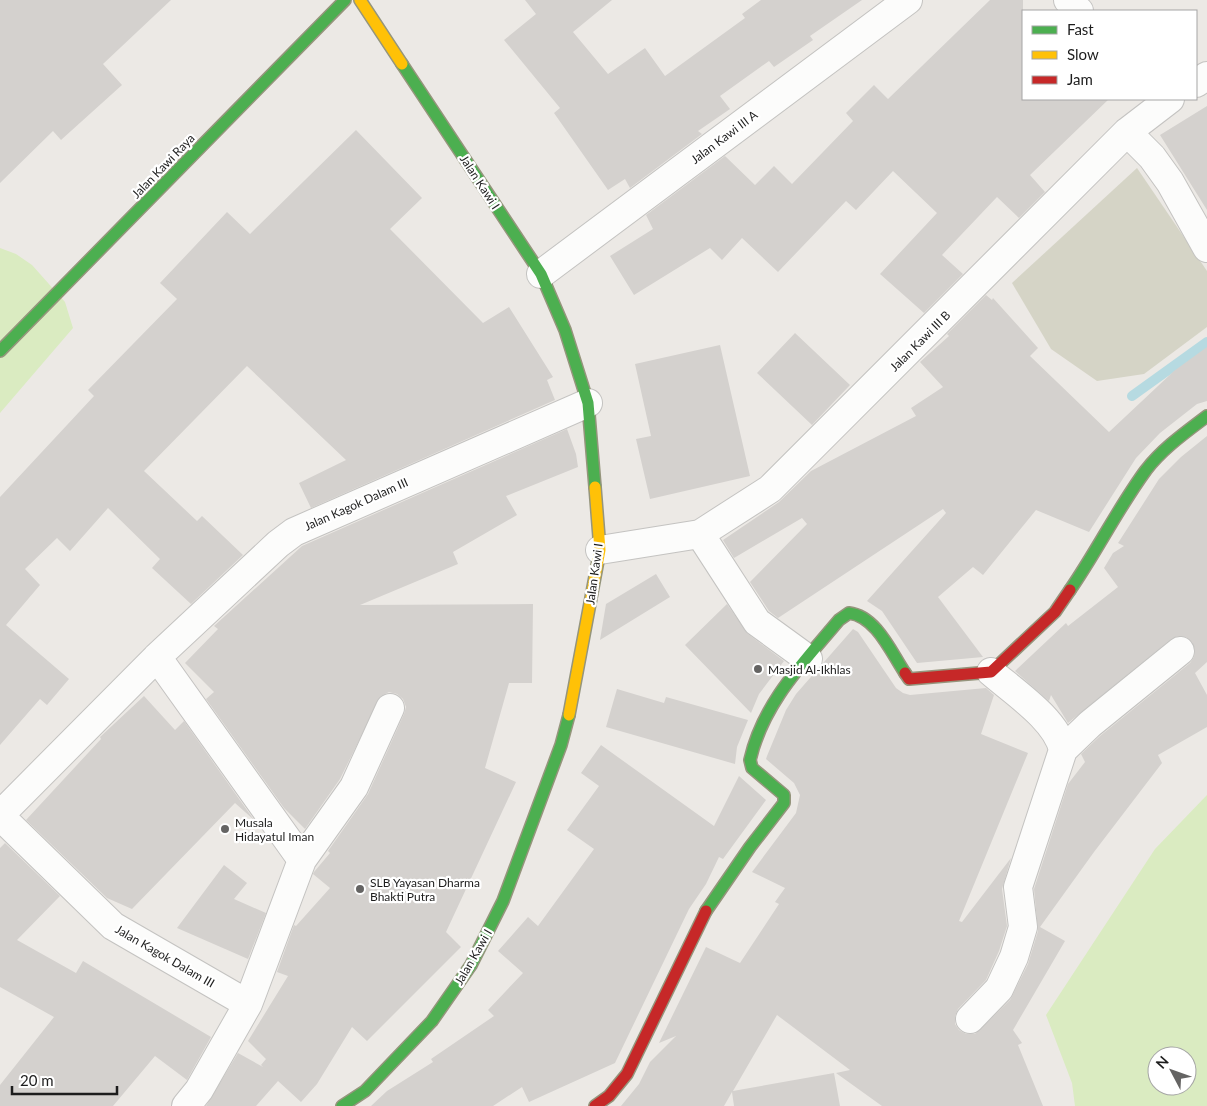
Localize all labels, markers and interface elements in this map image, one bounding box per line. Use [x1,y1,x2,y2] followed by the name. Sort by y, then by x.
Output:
[1022,10,1197,100] legend
[1067,20,1094,38] text: Fast
[1067,45,1099,63] text: Slow
[1067,70,1093,88] text: Jam
[688,107,761,167] street label: Jalan Kawi III A
[128,131,198,201] street label: Jalan Kawi Raya
[457,152,503,212] street label: Jalan Kawi I
[887,307,954,374] street label: Jalan Kawi III B
[302,474,410,534] street label: Jalan Kagok Dalam III
[582,542,606,606] street label: Jalan Kawi I
[768,662,851,677] place label: Masjid Al-Ikhlas
[752,663,764,675] marker: Masjid Al-Ikhlas
[235,815,314,844] place label: Musala Hidayatul Iman
[219,823,231,835] marker: Musala Hidayatul Iman
[370,875,480,904] place label: SLB Yayasan Dharma Bhakti Putra
[354,883,366,895] marker: SLB Yayasan Dharma Bhakti Putra
[113,921,217,991] street label: Jalan Kagok Dalam III
[451,926,495,988] street label: Jalan Kawi I
[1147,1046,1197,1096] north arrow
[1152,1052,1172,1072] text: N
[12,1064,118,1096] scale bar
[20,1071,54,1089] text: 20 m

